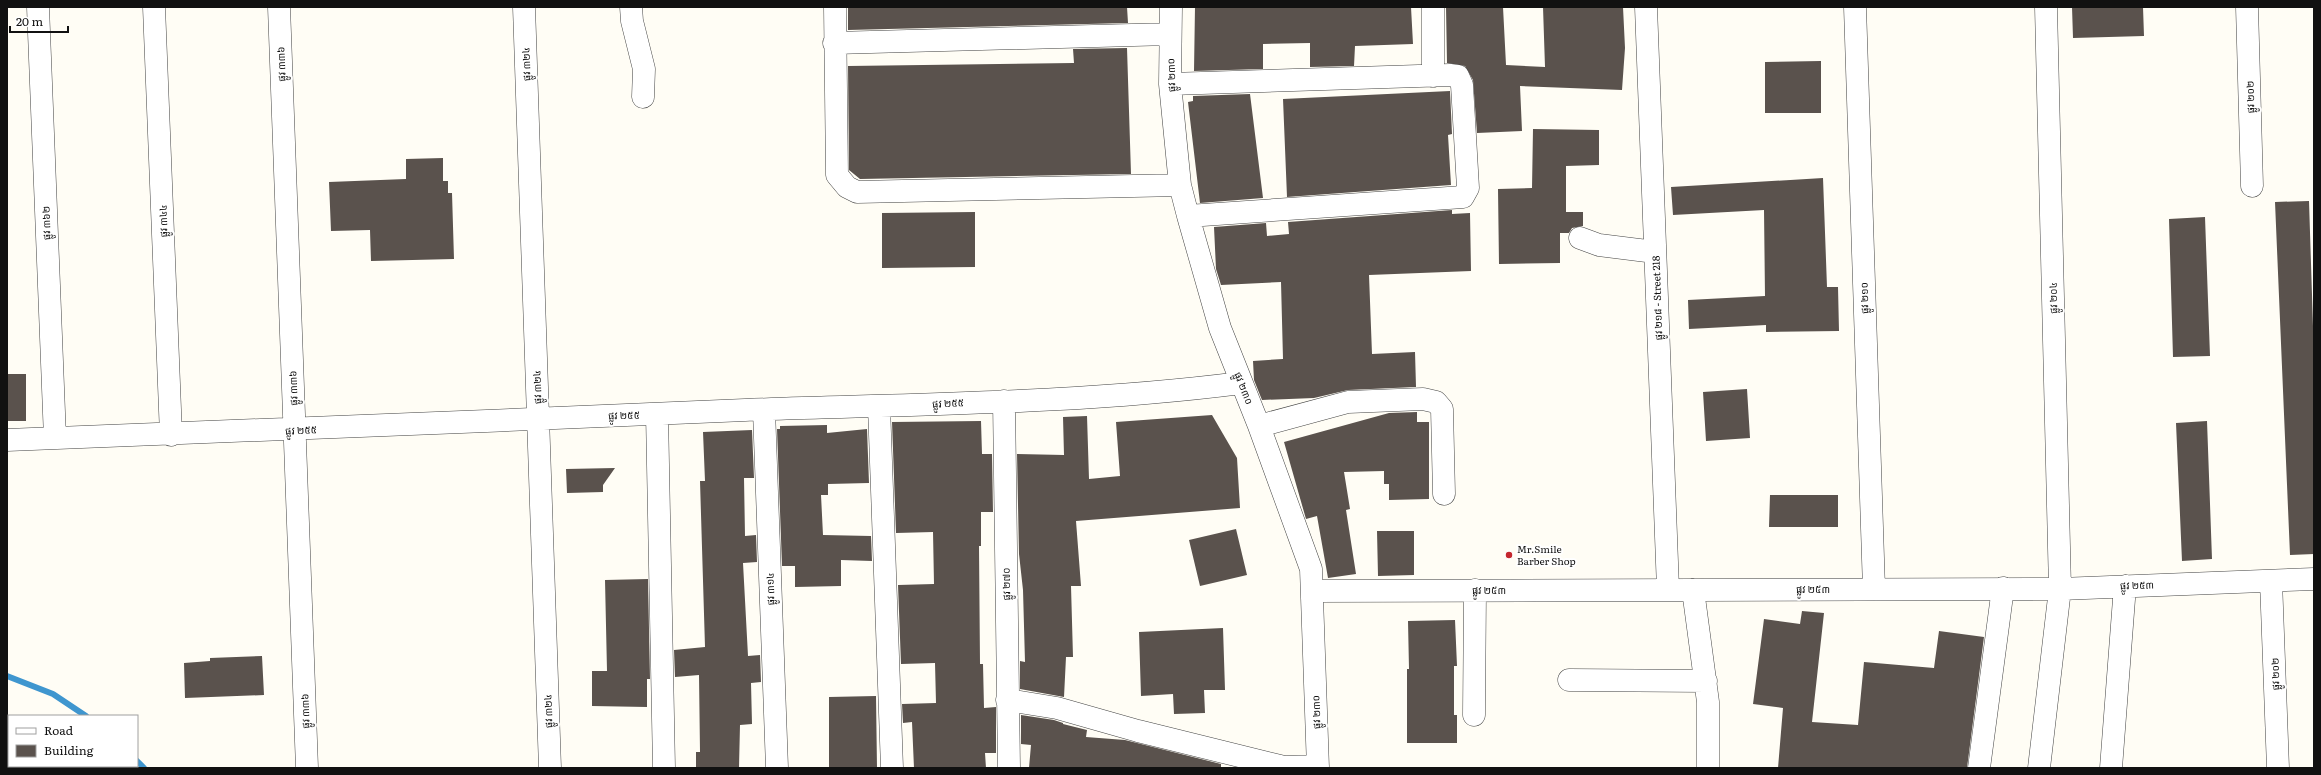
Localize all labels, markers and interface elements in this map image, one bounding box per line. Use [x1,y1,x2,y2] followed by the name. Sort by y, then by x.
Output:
[10,8,68,34] scale bar
[16,12,43,30] text: 20 m
[272,46,292,82] street label: ផ្លូវ ៣៣៦
[517,47,537,81] street label: ផ្លូវ ៣២៤
[1162,58,1182,92] street label: ផ្លូវ ២៣០
[2241,80,2261,114] street label: ផ្លូវ ២០២
[154,204,174,238] street label: ផ្លូវ ៣៤៤
[37,206,57,240] street label: ផ្លូវ ៣៦២
[1648,255,1668,341] street label: ផ្លូវ ២១៨ - Street 218
[1855,282,1875,314] street label: ផ្លូវ ២១០
[2045,282,2063,314] street label: ផ្លូវ ២០៤
[1228,369,1258,408] street label: ផ្លូវ ២៣០
[284,370,304,406] street label: ផ្លូវ ៣៣៦
[528,370,548,404] street label: ផ្លូវ ៣២៤
[932,394,964,414] street label: ផ្លូវ ២៥៥
[608,406,640,426] street label: ផ្លូវ ២៥៥
[285,421,317,441] street label: ផ្លូវ ២៥៥
[1517,541,1576,568] place label: Mr.Smile Barber Shop
[1504,550,1514,560] marker: Mr.Smile Barber Shop
[998,567,1016,601] street label: ផ្លូវ ២៧០
[761,572,781,606] street label: ផ្លូវ ៣១៤
[2120,576,2154,596] street label: ផ្លូវ ២៥៣
[1796,581,1830,599] street label: ផ្លូវ ២៥៣
[1472,582,1506,600] street label: ផ្លូវ ២៥៣
[2266,657,2286,691] street label: ផ្លូវ ២០២
[296,693,316,729] street label: ផ្លូវ ៣៣៦
[539,694,559,728] street label: ផ្លូវ ៣២៤
[1307,695,1327,729] street label: ផ្លូវ ២៣០
[8,715,138,767] legend
[44,721,74,739] text: Road
[44,741,94,759] text: Building

